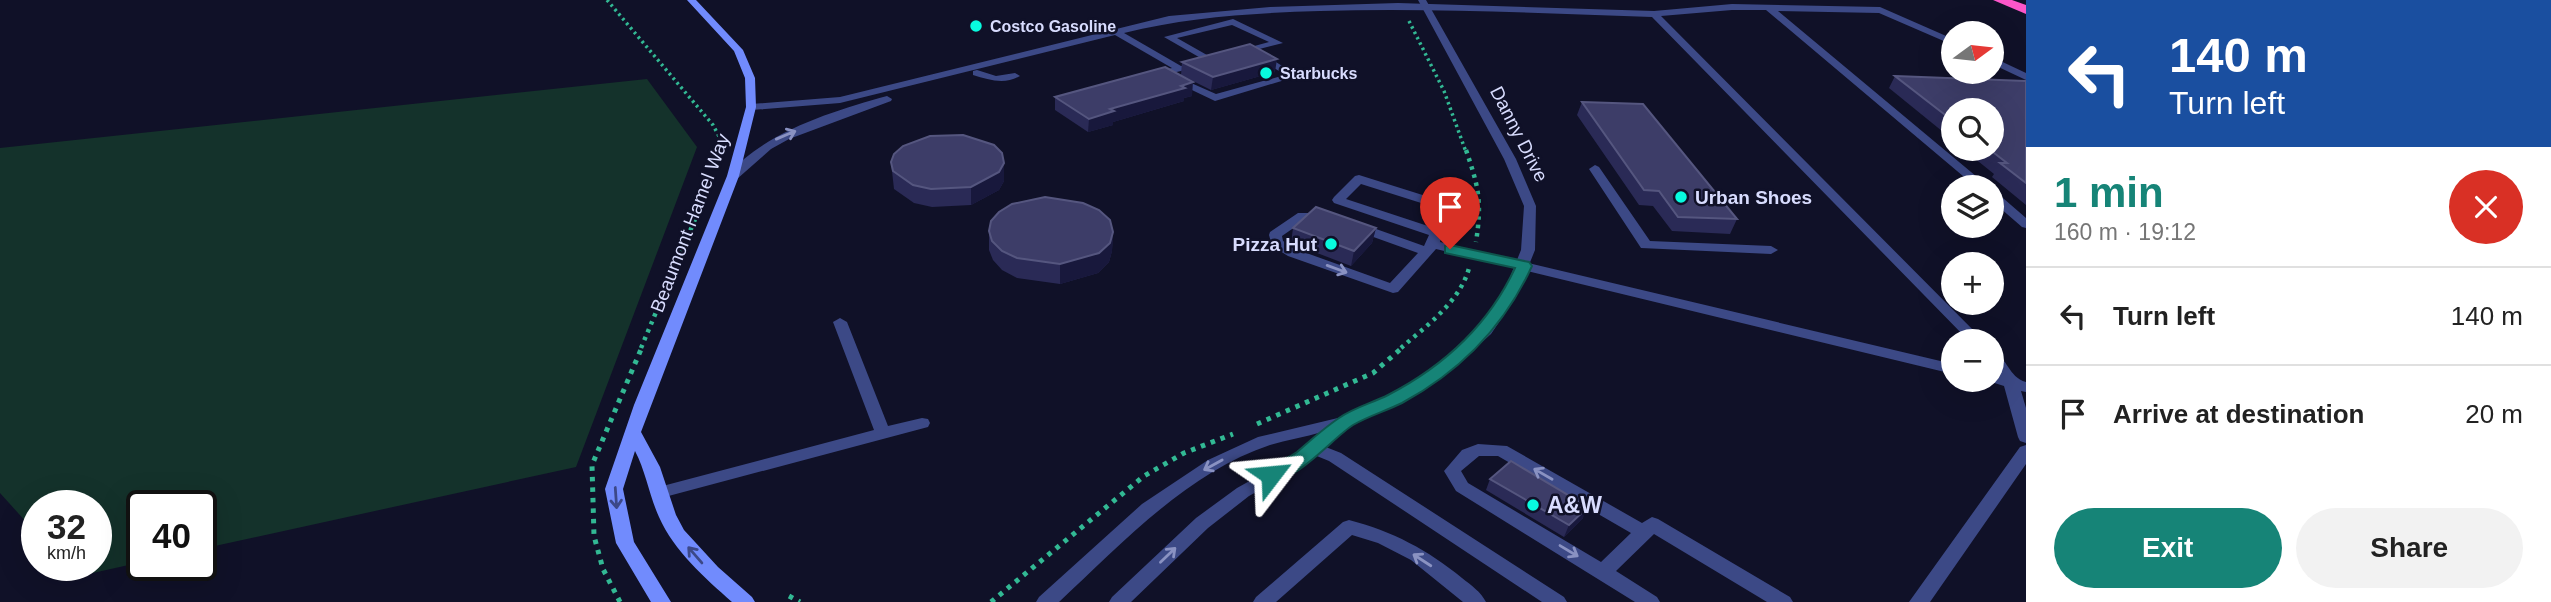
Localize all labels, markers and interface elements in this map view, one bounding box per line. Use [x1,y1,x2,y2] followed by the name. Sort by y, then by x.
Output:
[968,18,984,34] marker: Costco Gasoline
[990,18,1116,35] place label: Costco Gasoline
[1941,21,2004,84] north arrow
[1941,21,2004,392] map controls
[2054,28,2145,119] icon: left
[2169,28,2308,82] text: 140 m
[1258,65,1274,81] marker: Starbucks
[1280,65,1357,82] place label: Starbucks
[1486,83,1552,185] street label: Danny Drive
[2169,85,2285,121] text: Turn left
[1941,98,2004,161] button: search
[775,128,797,141] one-way arrow
[646,130,734,315] street label: Beaumont Hamel Way
[2054,169,2164,216] text: 1 min
[2449,170,2523,244] button: close
[1941,175,2004,238] button: layers
[1420,177,1480,249] pin
[1695,187,1812,208] place label: Urban Shoes
[1431,188,1469,226] icon: arrive
[1673,189,1689,205] marker: Urban Shoes
[2054,219,2196,245] text: 160 m · 19:12
[1233,234,1318,255] place label: Pizza Hut
[1323,236,1339,252] marker: Pizza Hut
[1941,252,2004,315] button: +
[1326,264,1348,276] one-way arrow
[2054,297,2092,335] icon: left
[2113,301,2215,331] text: Turn left
[2451,301,2523,331] text: 140 m
[1941,329,2004,392] button: −
[2054,395,2092,433] icon: arrive
[2113,399,2364,429] text: Arrive at destination
[2465,399,2523,429] text: 20 m
[1234,438,1308,512] position arrow
[1203,459,1224,473] one-way arrow
[1534,467,1554,481] one-way arrow
[610,486,623,509] one-way arrow
[126,490,217,581] speed limit sign: 40
[1547,492,1602,518] place label: A&W
[1525,497,1541,513] marker: A&W
[47,507,86,546] text: 32
[2054,508,2282,588] button: Exit
[2296,508,2523,588] button: Share
[47,543,86,563] text: km/h
[1558,545,1578,559] one-way arrow
[1159,546,1176,563] one-way arrow
[687,547,704,564] one-way arrow
[1413,552,1433,566] one-way arrow

